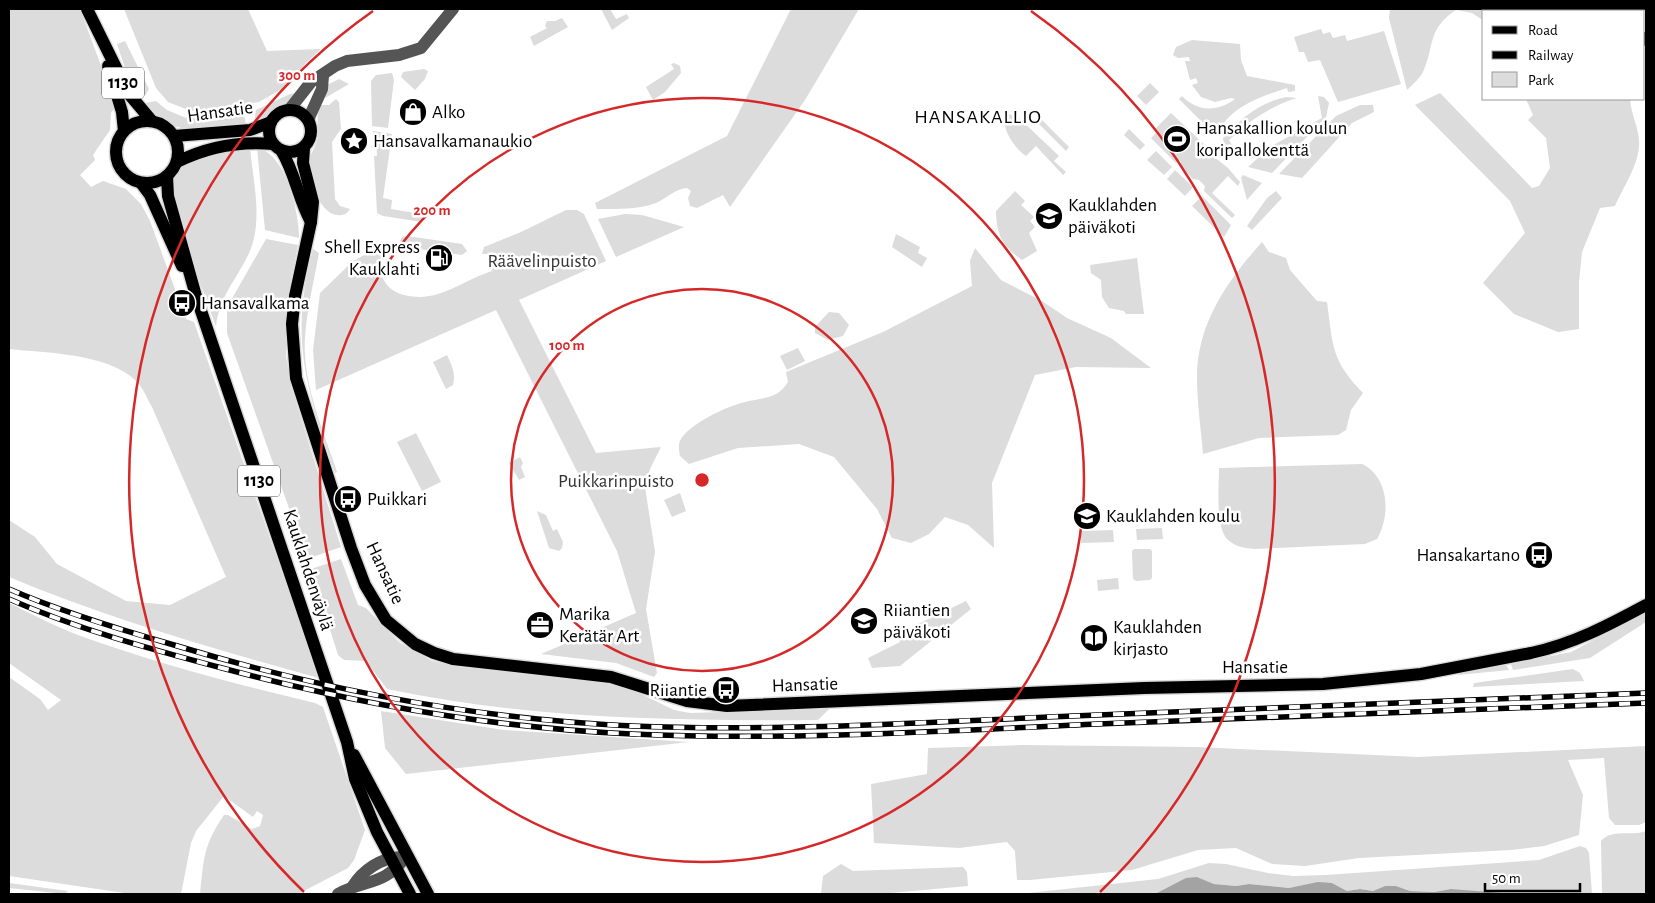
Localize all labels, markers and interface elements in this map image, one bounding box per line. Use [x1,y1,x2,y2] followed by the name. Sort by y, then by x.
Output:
[1482,10,1645,100] legend
[1528,23,1558,38] text: Road
[1528,48,1574,63] text: Railway
[102,68,144,99] road number: 1130
[279,68,315,83] text: 300 m
[1528,73,1554,88] text: Park
[398,97,428,127] shop icon: Alko
[186,98,254,126] street label: Hansatie
[432,103,465,122] place label: Alko
[914,107,1042,127] district label: HANSAKALLIO
[1196,119,1347,160] place label: Hansakallion koulun koripallokenttä
[1162,124,1192,154] sports icon: Hansakallion koulun koripallokenttä
[339,126,369,156] place icon: Hansavalkamanaukio
[373,132,532,151] place label: Hansavalkamanaukio
[1068,196,1157,237] place label: Kauklahden päiväkoti
[1034,201,1064,231] school or university icon: Kauklahden päiväkoti
[413,203,451,218] text: 200 m
[324,238,420,279] place label: Shell Express Kauklahti
[424,243,454,273] fuel station icon: Shell Express Kauklahti
[487,252,597,271] park label: Räävelinpuisto
[167,288,197,318] bus stop icon: Hansavalkama
[201,294,310,313] place label: Hansavalkama
[549,338,585,353] text: 100 m
[238,466,280,496] road number: 1130
[693,471,711,489] centre of rings
[558,472,674,491] park label: Puikkarinpuisto
[333,484,363,514] bus stop icon: Puikkari
[367,490,427,509] place label: Puikkari
[1072,501,1102,531] school or university icon: Kauklahden koulu
[279,507,337,633] street label: Kauklahdenväylä
[1106,507,1240,526] place label: Kauklahden koulu
[362,539,408,607] street label: Hansatie
[1524,540,1554,570] bus stop icon: Hansakartano
[1416,546,1520,565] place label: Hansakartano
[883,601,951,642] place label: Riiantien päiväkoti
[559,605,639,646] place label: Marika Kerätär Art
[849,606,879,636] school or university icon: Riiantien päiväkoti
[525,610,555,640] office icon: Marika Kerätär Art
[1113,618,1202,659] place label: Kauklahden kirjasto
[1079,623,1109,653] library icon: Kauklahden kirjasto
[1222,658,1288,677] street label: Hansatie
[772,674,838,696] street label: Hansatie
[711,675,741,705] bus stop icon: Riiantie
[649,681,707,700] place label: Riiantie
[1485,860,1580,892] scale bar
[1492,871,1521,886] text: 50 m

